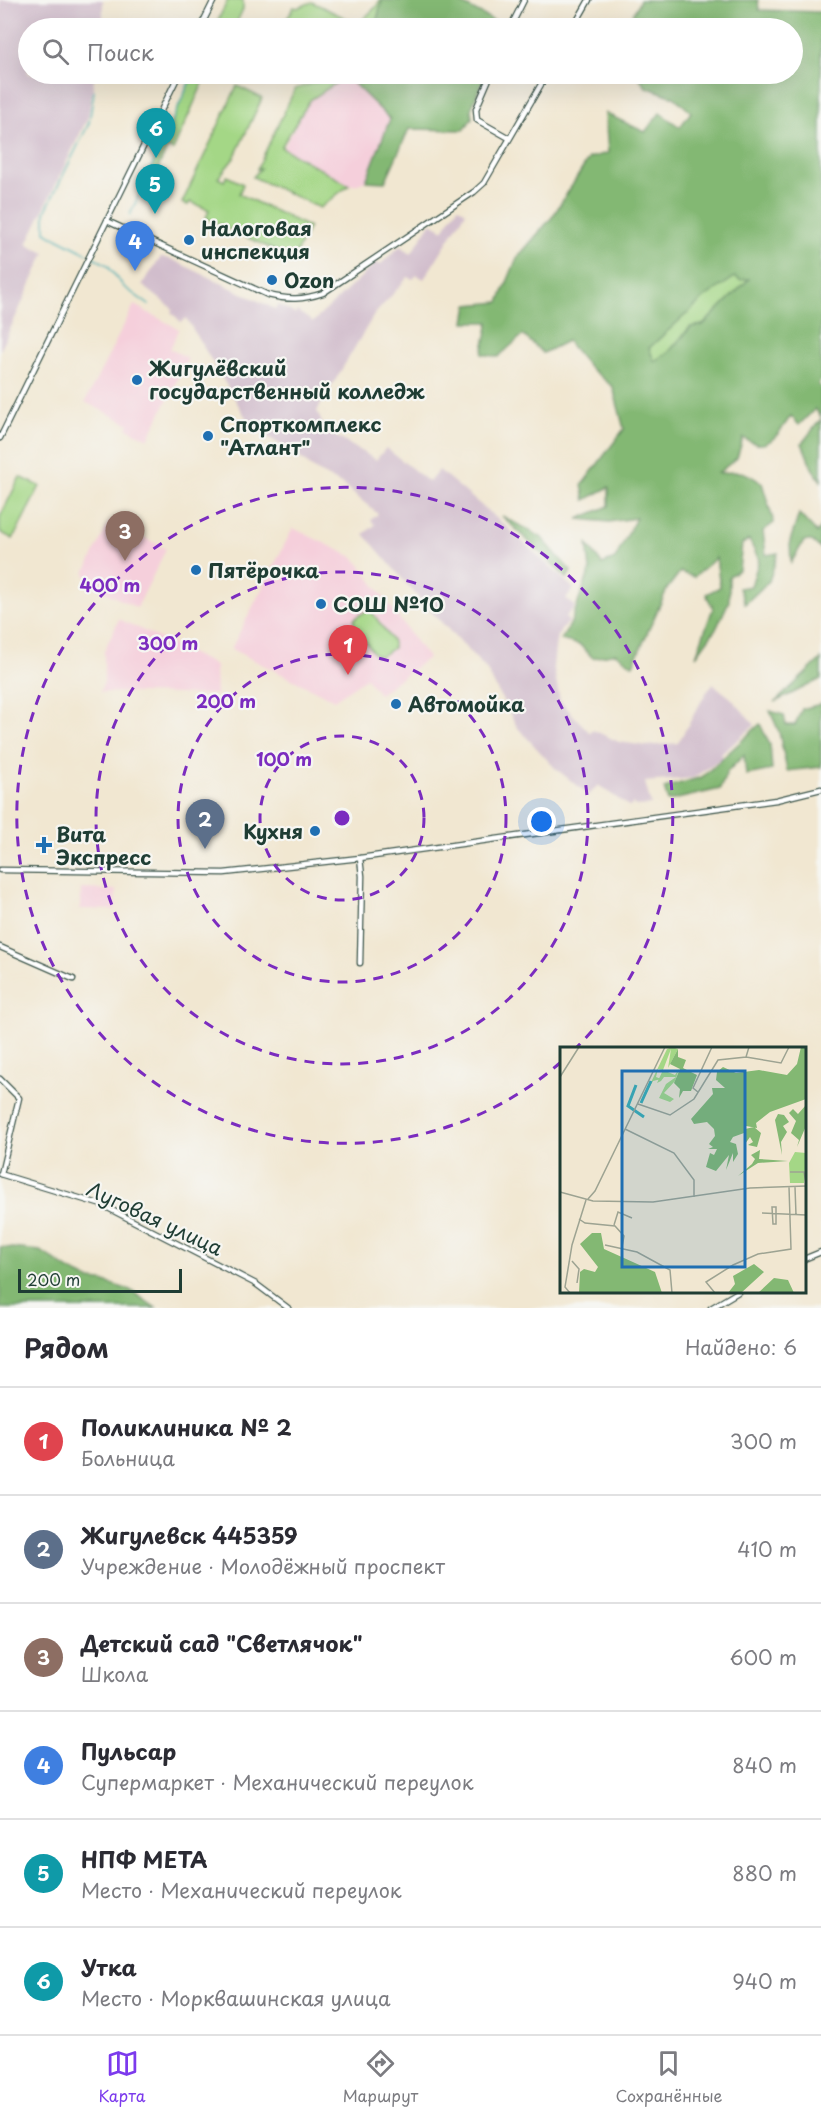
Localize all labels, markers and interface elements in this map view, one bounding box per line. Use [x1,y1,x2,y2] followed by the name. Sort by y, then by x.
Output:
[18,18,803,84] search box
[39,35,72,68] icon: search
[87,35,154,68] text: Поиск
[136,108,176,158] pin: 6
[136,164,174,214] pin: 5
[201,213,312,266] place label: Налоговая инспекция
[116,222,154,271] pin: 4
[182,233,196,247] marker: Налоговая инспекция
[284,265,334,295] place label: Ozon
[265,273,279,287] marker: Ozon
[148,353,425,406] place label: Жигулёвский государственный колледж
[130,373,144,387] marker: Жигулёвский государственный колледж
[220,409,382,462] place label: Спорткомплекс "Атлант"
[201,429,215,443] marker: Спорткомплекс "Атлант"
[106,512,144,561] pin: 3
[208,555,319,585] place label: Пятёрочка
[189,563,203,577] marker: Пятёрочка
[80,571,140,598] text: 400 m
[333,589,444,619] place label: СОШ №10
[314,597,328,611] marker: СОШ №10
[328,626,368,675] pin: 1
[138,629,198,656] text: 300 m
[196,687,256,714] text: 200 m
[408,689,525,719] place label: Автомойка
[389,697,403,711] marker: Автомойка
[256,745,312,772] text: 100 m
[186,800,224,849] pin: 2
[527,807,556,836] your location
[332,808,352,828] centre of rings
[243,816,303,846] place label: Кухня
[56,819,151,872] place label: Вита Экспресс
[308,824,322,838] marker: Кухня
[37,838,51,852] marker: Вита Экспресс
[560,1047,806,1293] inset map
[82,1173,228,1263] street label: Луговая улица
[18,1266,182,1294] scale bar
[27,1267,80,1291] text: 200 m
[24,1328,109,1367] text: Рядом
[685,1332,797,1362] text: Найдено: 6
[81,1410,292,1443] text: Поликлиника № 2
[39,1426,48,1456] text: 1
[730,1426,797,1456] text: 300 m
[81,1443,175,1473] text: Больница
[81,1518,298,1551] text: Жигулевск 445359
[36,1534,51,1564] text: 2
[737,1534,797,1564] text: 410 m
[81,1551,445,1581] text: Учреждение · Молодёжный проспект
[81,1626,362,1659] text: Детский сад "Светлячок"
[37,1642,50,1672] text: 3
[729,1642,797,1672] text: 600 m
[81,1659,148,1689] text: Школа
[81,1734,176,1767] text: Пульсар
[37,1750,50,1780] text: 4
[732,1750,797,1780] text: 840 m
[81,1767,474,1797] text: Супермаркет · Механический переулок
[81,1842,208,1875] text: НПФ МЕТА
[37,1858,50,1888] text: 5
[732,1858,797,1888] text: 880 m
[81,1875,402,1905] text: Место · Механический переулок
[81,1950,137,1983] text: Утка
[36,1966,51,1996] text: 6
[732,1966,797,1996] text: 940 m
[81,1983,391,2013] text: Место · Морквашинская улица
[99,2047,146,2107] tab: Карта
[343,2047,418,2107] tab: Маршрут
[615,2047,722,2107] tab: Сохранённые

